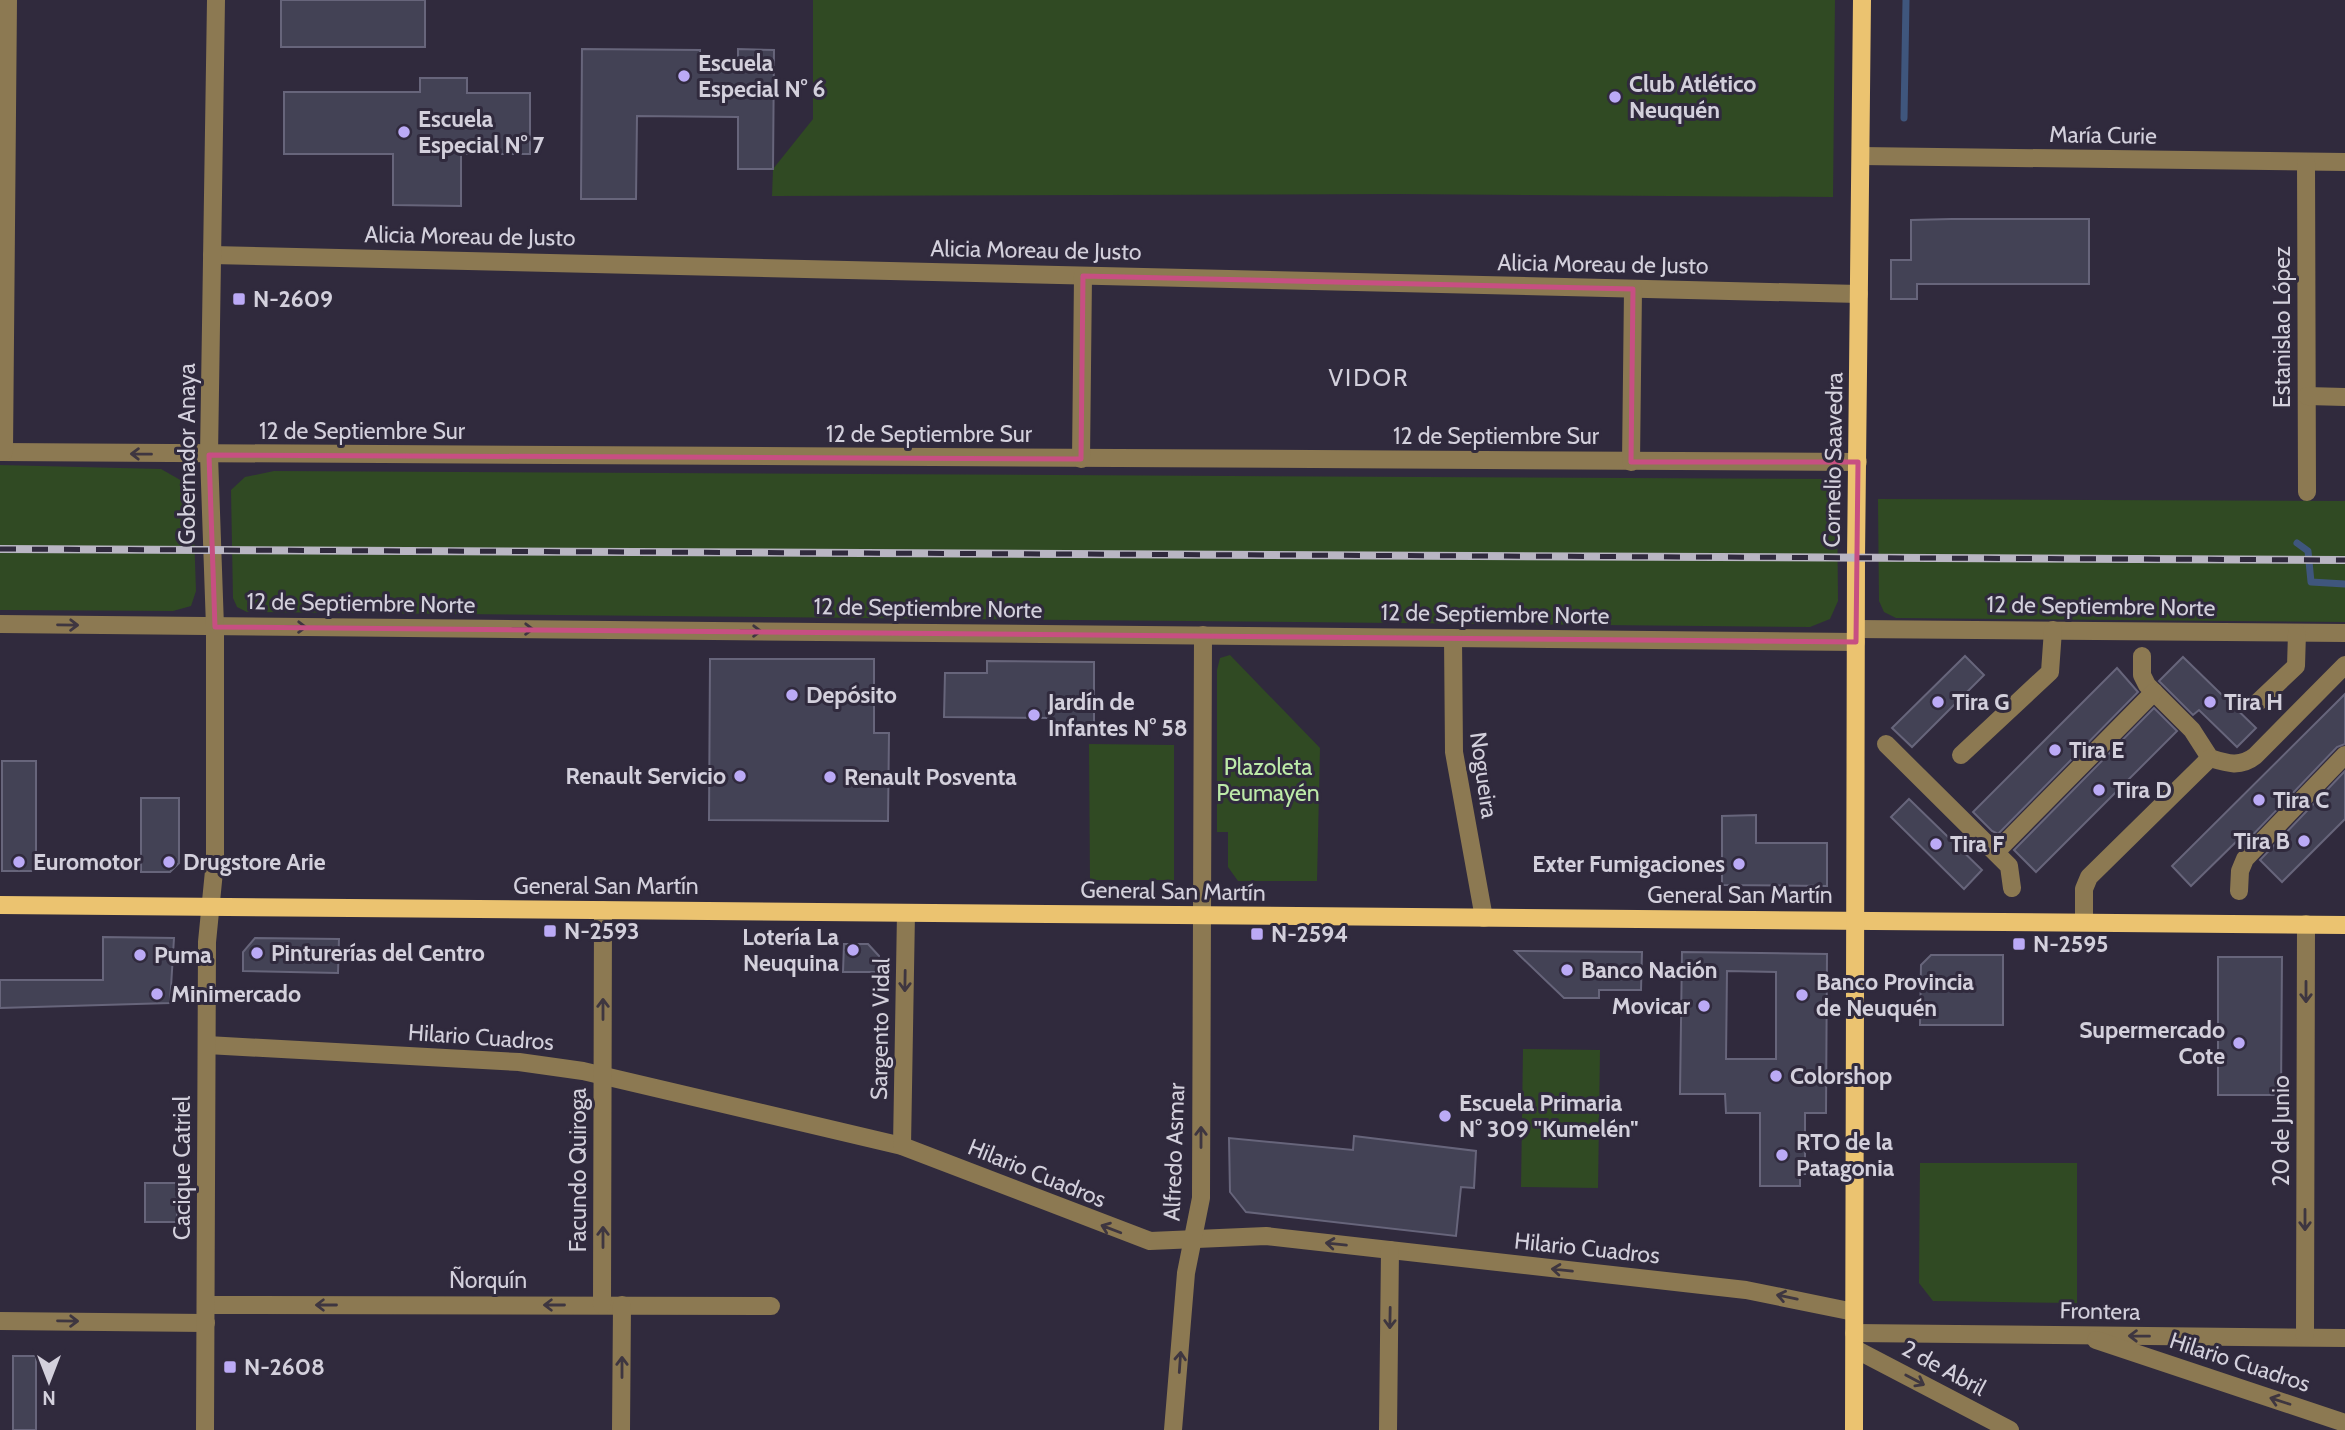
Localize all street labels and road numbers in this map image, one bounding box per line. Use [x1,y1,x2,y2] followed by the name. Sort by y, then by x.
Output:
[2049,120,2157,150] street label: María Curie
[364,220,576,252] street label: Alicia Moreau de Justo
[930,234,1142,266] street label: Alicia Moreau de Justo
[2268,246,2296,408] street label: Estanislao López
[1497,248,1709,280] street label: Alicia Moreau de Justo
[173,363,201,545] street label: Gobernador Anaya
[1817,372,1849,548] street label: Cornelio Saavedra
[259,417,466,445] street label: 12 de Septiembre Sur
[826,420,1033,448] street label: 12 de Septiembre Sur
[1393,422,1600,450] street label: 12 de Septiembre Sur
[246,587,476,619] street label: 12 de Septiembre Norte
[1986,590,2216,622] street label: 12 de Septiembre Norte
[813,592,1043,624] street label: 12 de Septiembre Norte
[1380,598,1610,630] street label: 12 de Septiembre Norte
[1464,730,1504,820] street label: Nogueira
[513,872,699,900] street label: General San Martín
[1080,875,1266,907] street label: General San Martín
[1647,881,1833,909] street label: General San Martín
[865,957,895,1100] street label: Sargento Vidal
[407,1018,555,1056] street label: Hilario Cuadros
[2267,1075,2295,1187] street label: 20 de Junio
[1158,1082,1190,1222] street label: Alfredo Asmar
[564,1088,592,1252] street label: Facundo Quiroga
[168,1095,196,1240] street label: Cacique Catriel
[964,1133,1110,1213] street label: Hilario Cuadros
[1513,1226,1661,1270] street label: Hilario Cuadros
[449,1266,527,1294] street label: Ñorquín
[2059,1296,2141,1326] street label: Frontera
[2166,1326,2314,1398] street label: Hilario Cuadros
[1897,1334,1991,1402] street label: 2 de Abril

